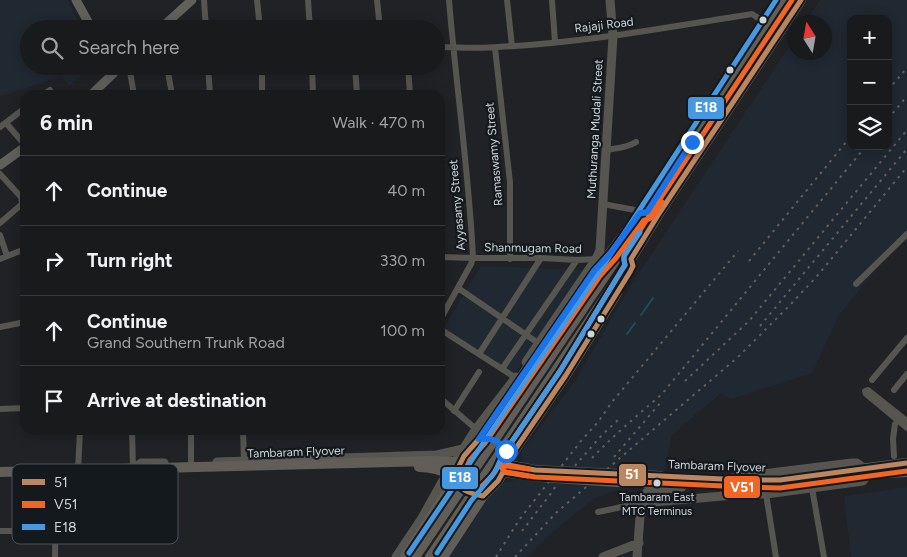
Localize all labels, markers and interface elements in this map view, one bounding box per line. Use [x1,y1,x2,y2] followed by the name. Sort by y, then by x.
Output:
[574,14,634,36] street label: Rajaji Road
[758,15,768,25] unlabelled marker
[787,15,832,60] north arrow
[847,15,892,150] map controls
[847,15,892,60] button: +
[20,20,445,75] search box
[38,34,66,62] icon: search
[78,36,180,59] text: Search here
[584,58,606,199] street label: Muthuranga Mudali Street
[847,60,892,105] button: −
[725,65,735,75] unlabelled marker
[687,96,725,120] line badge: E18
[695,99,717,116] text: E18
[482,101,506,206] street label: Ramaswamy Street
[847,105,892,150] button: layers
[40,110,93,135] text: 6 min
[333,113,425,132] text: Walk · 470 m
[681,131,704,154] route end
[446,158,468,251] street label: Ayyasamy Street
[40,177,68,205] icon: ahead
[87,179,167,202] text: Continue
[387,181,425,200] text: 40 m
[484,240,582,256] street label: Shanmugam Road
[40,247,68,275] icon: right
[87,249,173,272] text: Turn right
[380,251,425,270] text: 330 m
[87,310,167,333] text: Continue
[596,314,606,324] unlabelled marker
[40,317,68,345] icon: ahead
[380,321,425,340] text: 100 m
[586,329,596,339] unlabelled marker
[87,333,285,352] text: Grand Southern Trunk Road
[40,387,68,415] icon: arrive
[87,389,266,412] text: Arrive at destination
[495,440,518,463] route start
[247,443,345,461] street label: Tambaram Flyover
[668,457,766,475] street label: Tambaram Flyover
[618,463,647,487] line badge: 51
[12,464,178,544] legend
[441,466,479,490] line badge: E18
[625,466,639,483] text: 51
[449,469,471,486] text: E18
[54,474,68,491] text: 51
[723,475,761,499] line badge: V51
[652,478,662,488] marker: Tambaram East MTC Terminus
[730,479,754,496] text: V51
[619,491,695,518] place label: Tambaram East MTC Terminus
[54,496,78,513] text: V51
[54,519,77,536] text: E18

